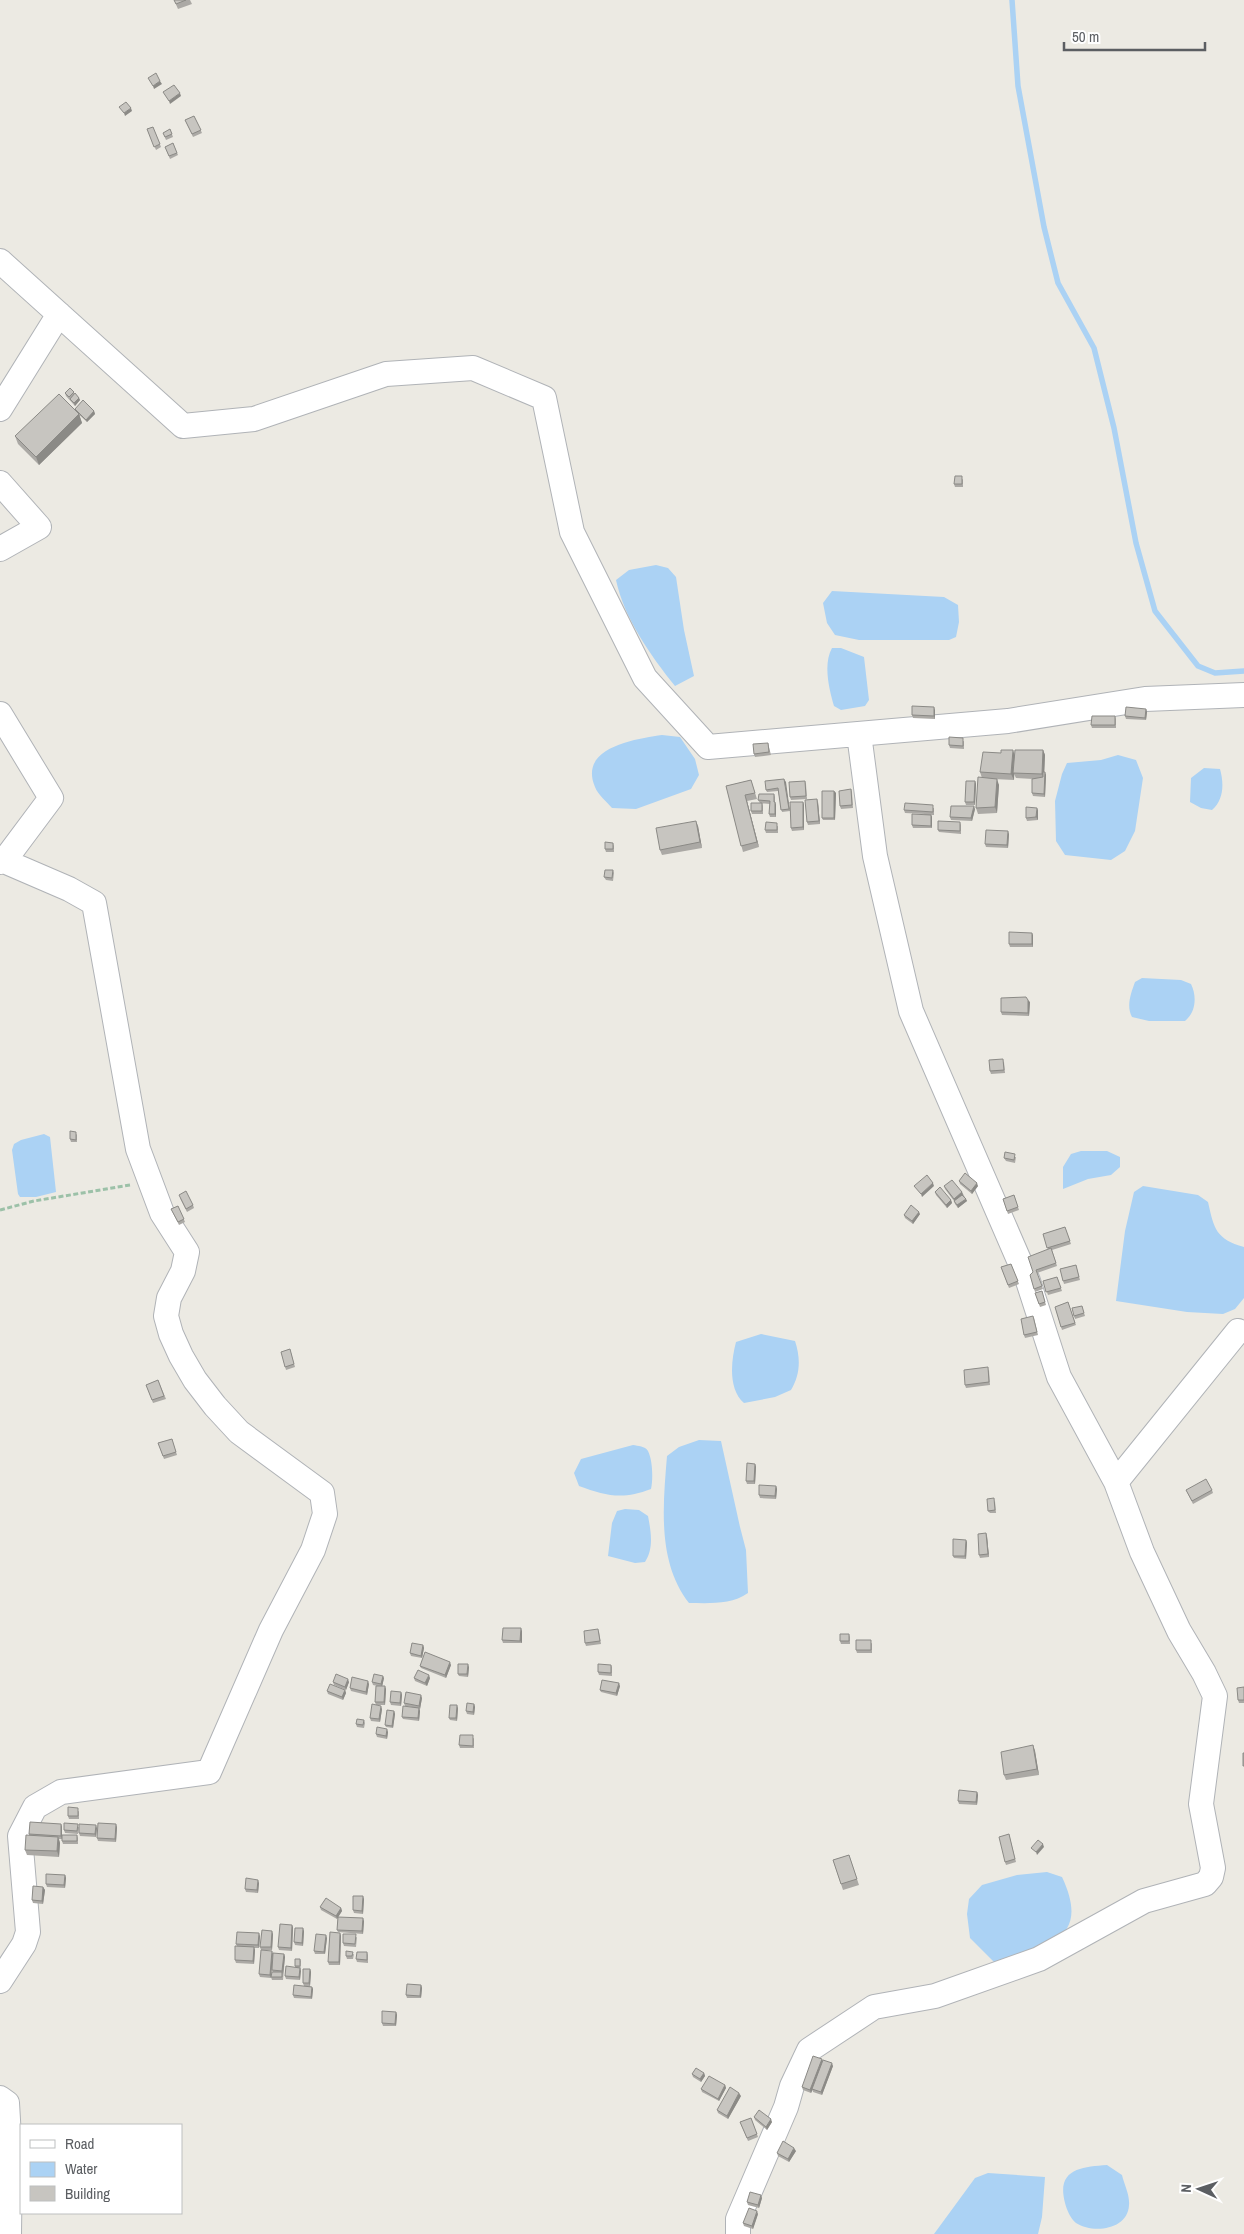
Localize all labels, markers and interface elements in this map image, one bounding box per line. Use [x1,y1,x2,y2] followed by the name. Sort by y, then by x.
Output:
[1064,20,1205,52] scale bar
[1072,26,1099,47] text: 50 m
[20,2124,182,2214] legend
[65,2133,94,2154] text: Road
[65,2158,97,2179] text: Water
[1174,2164,1224,2214] north arrow
[65,2183,110,2204] text: Building
[1177,2184,1195,2193] text: N

